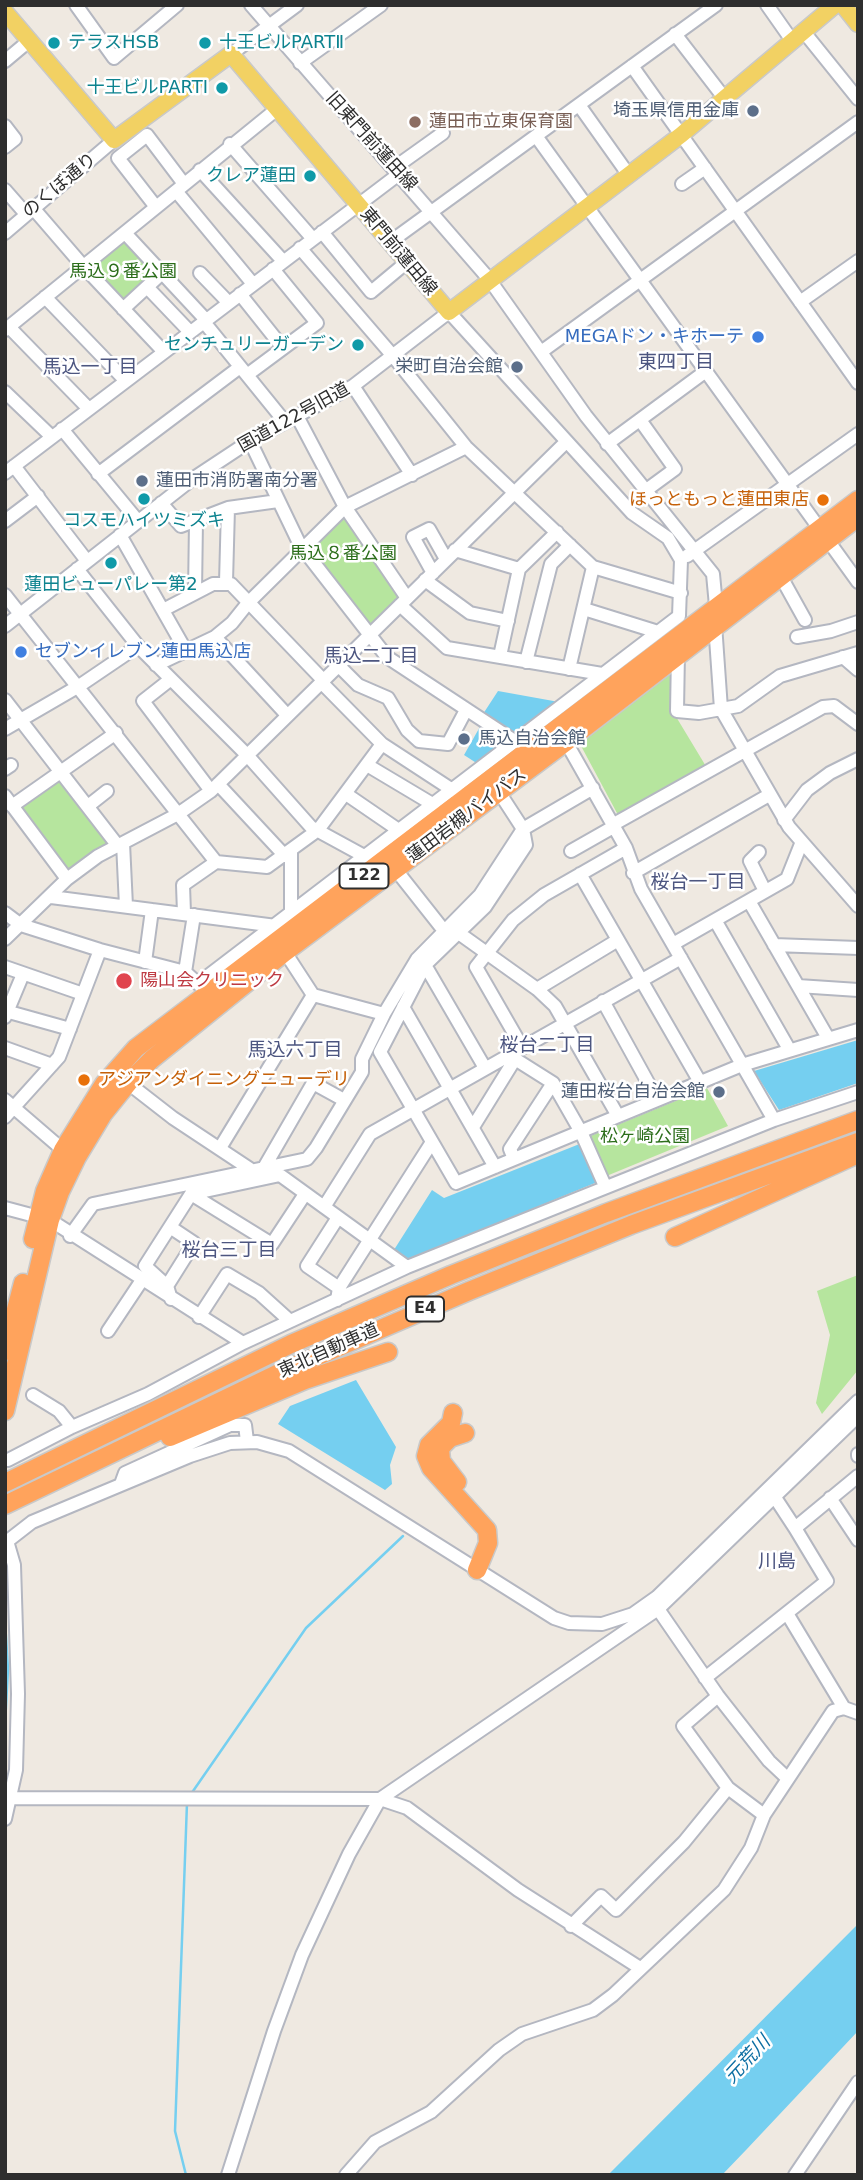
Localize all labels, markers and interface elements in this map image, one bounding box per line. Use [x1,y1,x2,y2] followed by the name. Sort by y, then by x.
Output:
[68,32,159,54] place label: テラスHSB
[219,32,344,54] place label: 十王ビルPARTⅡ
[46,35,62,51] marker: テラスHSB
[197,35,213,51] marker: 十王ビルPARTⅡ
[86,77,208,99] place label: 十王ビルPARTⅠ
[214,80,230,96] marker: 十王ビルPARTⅠ
[321,88,421,196] street label: 旧東門前蓮田線
[613,100,739,122] place label: 埼玉県信用金庫
[745,103,761,119] marker: 埼玉県信用金庫
[429,111,573,133] place label: 蓮田市立東保育園
[407,114,423,130] marker: 蓮田市立東保育園
[19,149,101,223] street label: のくぼ通り
[206,165,296,187] place label: クレア蓮田
[302,168,318,184] marker: クレア蓮田
[355,204,441,300] street label: 東門前蓮田線
[69,261,177,283] park label: 馬込９番公園
[565,326,744,348] place label: MEGAドン・キホーテ
[750,329,766,345] marker: MEGAドン・キホーテ
[164,334,344,356] place label: センチュリーガーデン
[350,337,366,353] marker: センチュリーガーデン
[638,352,714,374] district label: 東四丁目
[395,356,503,378] place label: 栄町自治会館
[43,357,137,379] district label: 馬込一丁目
[509,359,525,375] marker: 栄町自治会館
[234,378,354,458] street label: 国道122号旧道
[156,470,318,492] place label: 蓮田市消防署南分署
[134,473,150,489] marker: 蓮田市消防署南分署
[629,489,809,511] place label: ほっともっと蓮田東店
[136,491,152,507] marker: コスモハイツミズキ
[815,492,831,508] marker: ほっともっと蓮田東店
[63,510,225,532] place label: コスモハイツミズキ
[289,543,397,565] park label: 馬込８番公園
[103,555,119,571] marker: 蓮田ビューパレー第2
[24,574,198,596] place label: 蓮田ビューパレー第2
[35,641,251,663] place label: セブンイレブン蓮田馬込店
[13,644,29,660] marker: セブンイレブン蓮田馬込店
[324,646,418,668] district label: 馬込二丁目
[478,728,586,750] place label: 馬込自治会館
[456,731,472,747] marker: 馬込自治会館
[403,764,531,868] street label: 蓮田岩槻バイパス
[340,863,388,888] road number: 122
[651,872,745,894] district label: 桜台一丁目
[140,970,284,992] place label: 陽山会クリニック
[114,971,134,991] marker: 陽山会クリニック
[500,1035,594,1057] district label: 桜台二丁目
[248,1040,342,1062] district label: 馬込六丁目
[98,1069,350,1091] place label: アジアンダイニングニューデリ
[76,1072,92,1088] marker: アジアンダイニングニューデリ
[561,1081,705,1103] place label: 蓮田桜台自治会館
[711,1084,727,1100] marker: 蓮田桜台自治会館
[600,1126,690,1148] park label: 松ヶ崎公園
[182,1240,276,1262] district label: 桜台三丁目
[406,1296,444,1322] road number: E4
[275,1319,383,1383] street label: 東北自動車道
[758,1551,796,1573] district label: 川島
[720,2031,776,2089] water label: 元荒川

